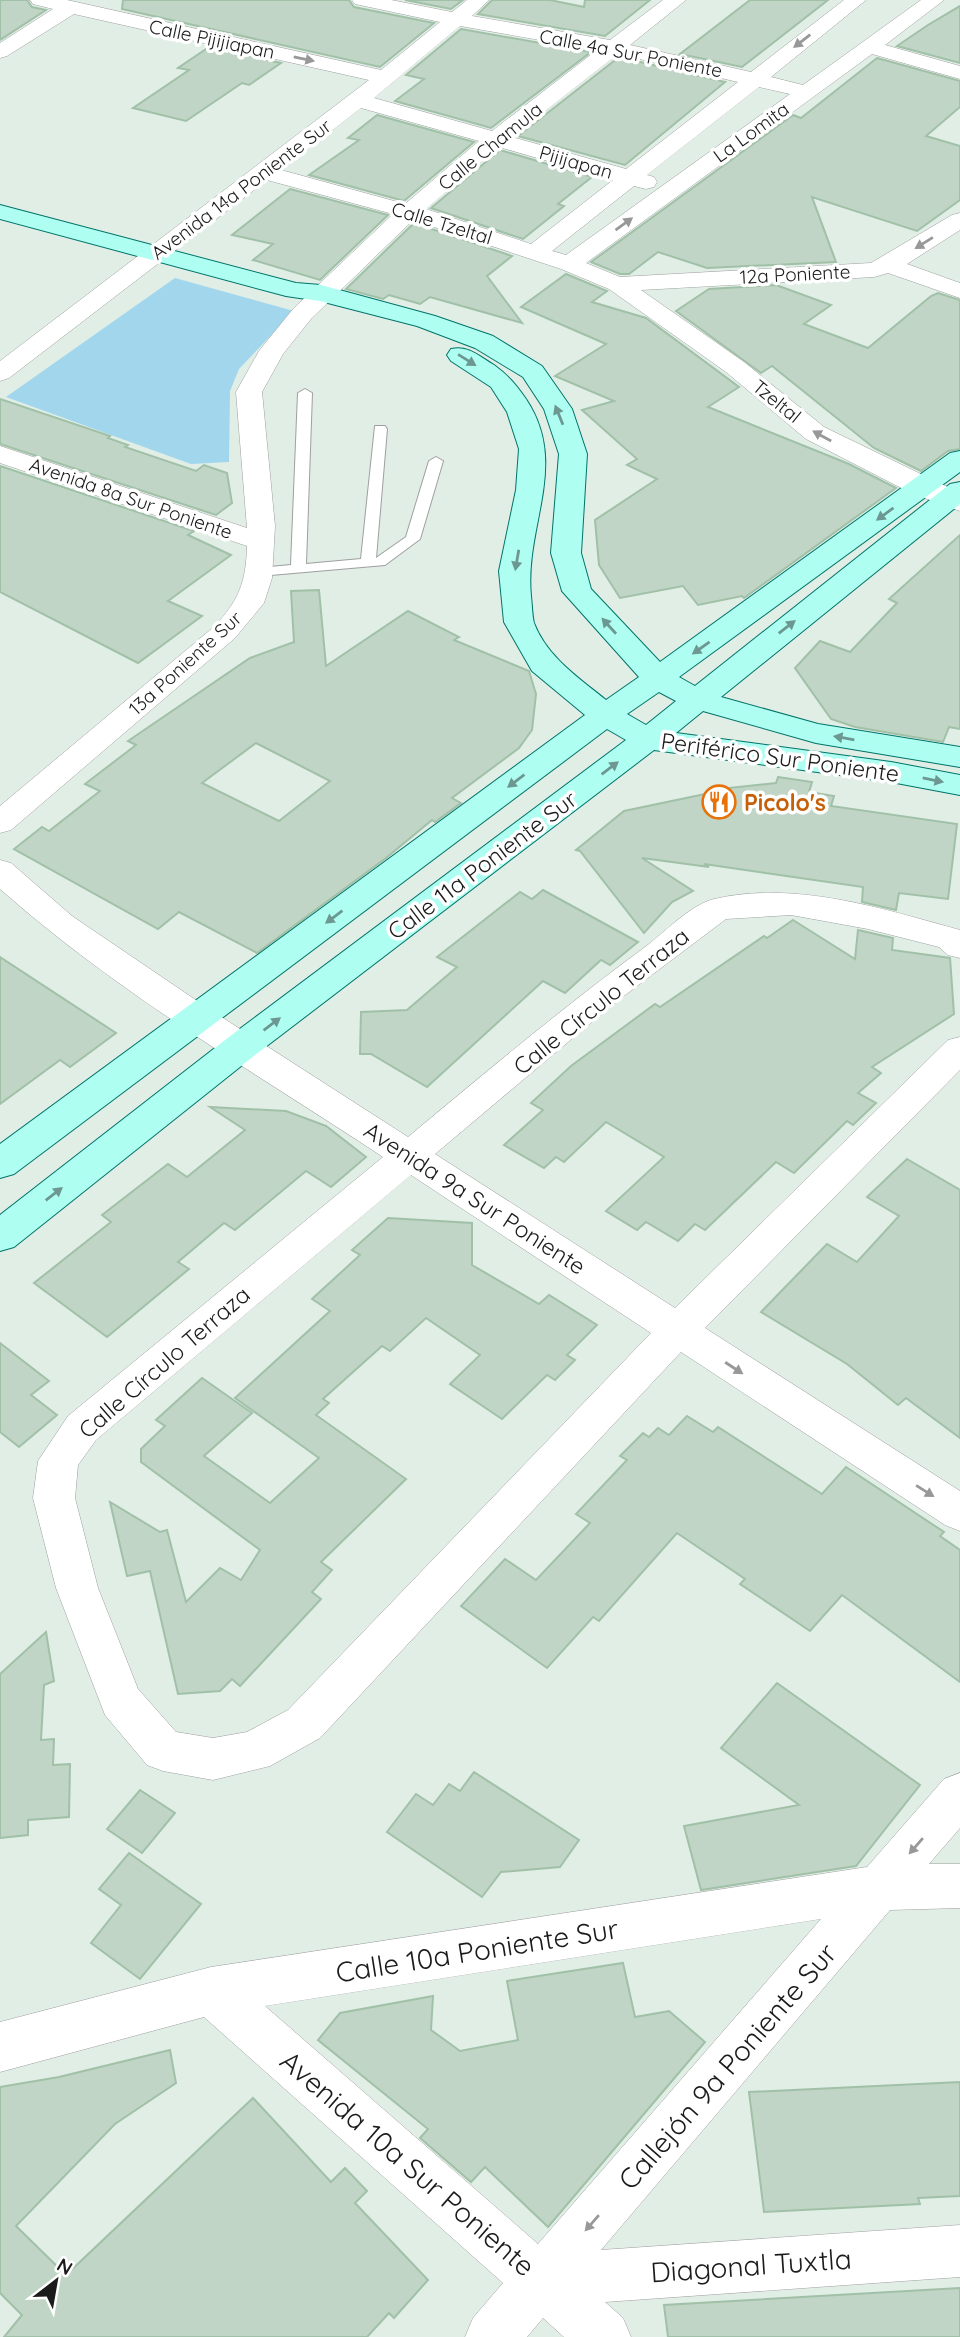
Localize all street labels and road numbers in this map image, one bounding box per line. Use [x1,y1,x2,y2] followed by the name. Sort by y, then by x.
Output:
[147,14,277,64] street label: Calle Pijijiapan
[538,24,724,82] street label: Calle 4a Sur Poniente
[433,97,547,195] street label: Calle Chamula
[708,97,794,167] street label: La Lomita
[146,113,336,265] street label: Avenida 14a Poniente Sur
[537,140,615,184] street label: Pijijapan
[389,196,495,250] street label: Calle Tzeltal
[739,259,851,289] street label: 12a Poniente
[748,374,806,428] street label: Tzeltal
[26,452,236,544] street label: Avenida 8a Sur Poniente
[123,605,247,720] street label: 13a Poniente Sur
[659,726,901,788] street label: Periférico Sur Poniente
[382,784,582,946] street label: Calle 11a Poniente Sur
[507,921,695,1081] street label: Calle Círculo Terraza
[359,1115,591,1281] street label: Avenida 9a Sur Poniente
[72,1280,256,1444] street label: Calle Círculo Terraza
[333,1910,621,1990] street label: Calle 10a Poniente Sur
[610,1936,844,2196] street label: Callejón 9a Poniente Sur
[274,2043,542,2283] street label: Avenida 10a Sur Poniente
[649,2241,853,2289] street label: Diagonal Tuxtla

